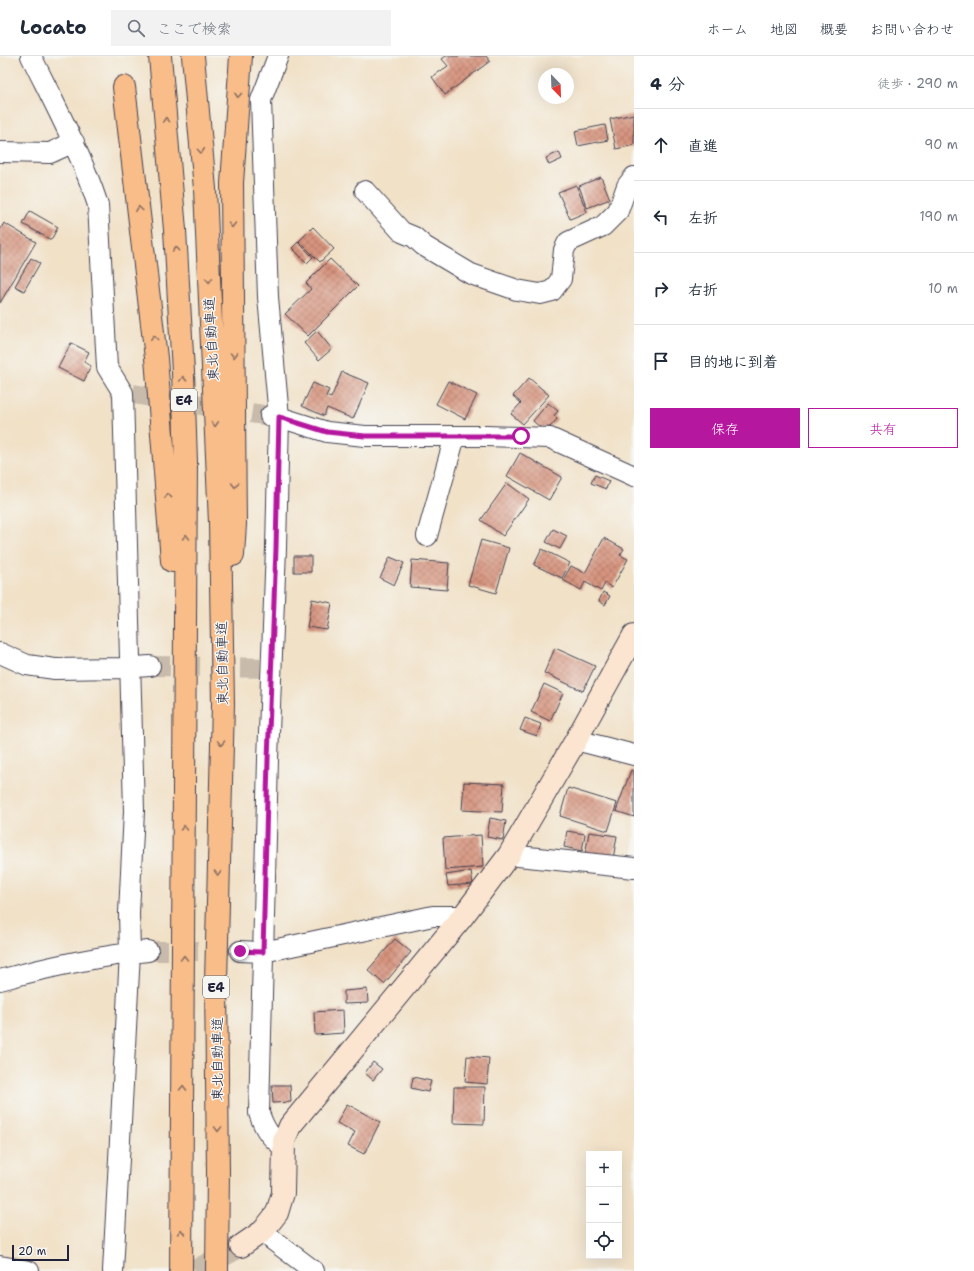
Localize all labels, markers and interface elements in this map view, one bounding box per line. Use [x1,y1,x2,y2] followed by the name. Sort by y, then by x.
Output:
[111,10,391,46] search box
[20,15,87,40] text: Locato
[125,17,147,39] icon: search
[157,19,232,39] text: ここで検索
[707,20,748,38] text: ホーム
[770,20,798,38] text: 地図
[820,20,848,38] text: 概要
[870,20,954,38] text: お問い合わせ
[538,68,574,104] north arrow
[650,73,685,95] text: 4 分
[877,75,958,92] text: 徒歩 · 290 m
[234,92,243,98] one-way arrow
[161,117,170,123] one-way arrow
[650,134,672,156] icon: ahead
[688,136,718,156] text: 直進
[924,136,958,153] text: 90 m
[197,148,206,154] one-way arrow
[135,206,144,212] one-way arrow
[650,206,672,228] icon: left
[688,208,718,228] text: 左折
[919,208,958,225] text: 190 m
[228,222,236,228] one-way arrow
[172,246,181,252] one-way arrow
[204,277,213,283] one-way arrow
[650,278,672,300] icon: right
[688,280,718,300] text: 右折
[928,280,958,297] text: 10 m
[200,297,222,381] street label: 東北自動車道
[150,335,159,341] one-way arrow
[650,350,672,372] icon: arrive
[230,352,238,358] one-way arrow
[688,352,778,372] text: 目的地に到着
[179,376,187,382] one-way arrow
[171,389,197,411] road number: E4
[650,408,800,448] button: 保存
[808,408,958,448] button: 共有
[211,421,220,427] one-way arrow
[512,427,530,445] route start
[231,482,239,488] one-way arrow
[163,493,172,499] one-way arrow
[182,534,190,540] one-way arrow
[212,621,232,705] street label: 東北自動車道
[217,740,225,746] one-way arrow
[180,825,188,831] one-way arrow
[214,870,223,876] one-way arrow
[231,942,249,960] route end
[180,955,188,961] one-way arrow
[203,976,229,998] road number: E4
[208,1017,226,1101] street label: 東北自動車道
[178,1085,187,1091] one-way arrow
[213,1126,222,1132] one-way arrow
[586,1151,622,1259] map controls
[586,1151,622,1187] button: +
[586,1187,622,1223] button: −
[586,1223,622,1259] button: locate
[177,1229,185,1235] one-way arrow
[12,1243,69,1262] scale bar
[18,1244,46,1259] text: 20 m

